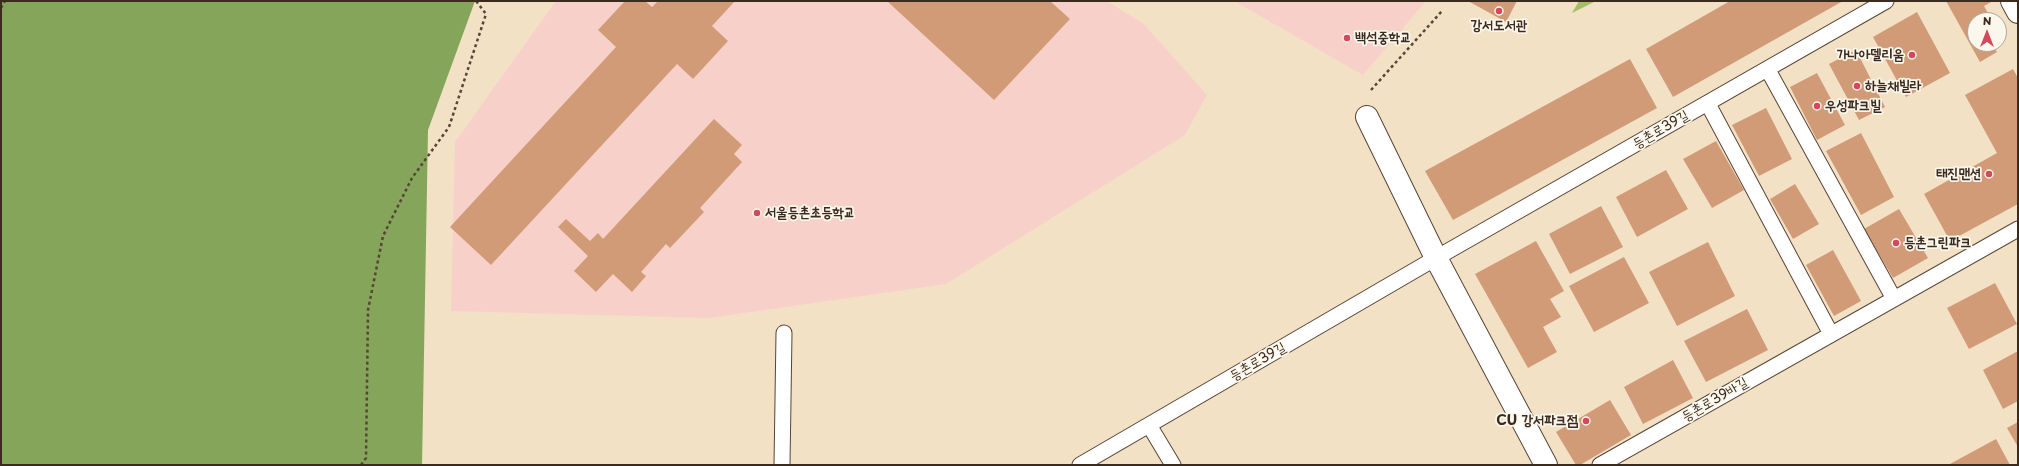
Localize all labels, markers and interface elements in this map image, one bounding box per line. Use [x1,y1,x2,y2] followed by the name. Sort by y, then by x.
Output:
[1494,6,1504,16] marker: 강서도서관
[1967,12,2007,52] north arrow
[1983,12,1991,29] text: N
[1471,18,1527,34] place label: 강서도서관
[1355,30,1411,46] place label: 백석중학교
[1342,33,1352,43] marker: 백석중학교
[1836,47,1904,63] place label: 가나아델리움
[1907,50,1917,60] marker: 가나아델리움
[1865,78,1921,94] place label: 하늘채빌라
[1852,81,1862,91] marker: 하늘채빌라
[1825,98,1881,114] place label: 우성파크빌
[1812,101,1822,111] marker: 우성파크빌
[1630,107,1692,153] street label: 등촌로39길
[1936,166,1981,182] place label: 태진맨션
[1984,169,1994,179] marker: 태진맨션
[765,205,855,221] place label: 서울등촌초등학교
[752,208,762,218] marker: 서울등촌초등학교
[1904,235,1972,251] place label: 등촌그린파크
[1891,238,1901,248] marker: 등촌그린파크
[1227,339,1289,385] street label: 등촌로39길
[1679,374,1751,426] street label: 등촌로39바길
[1496,413,1578,429] place label: CU 강서파크점
[1581,416,1591,426] marker: CU 강서파크점

